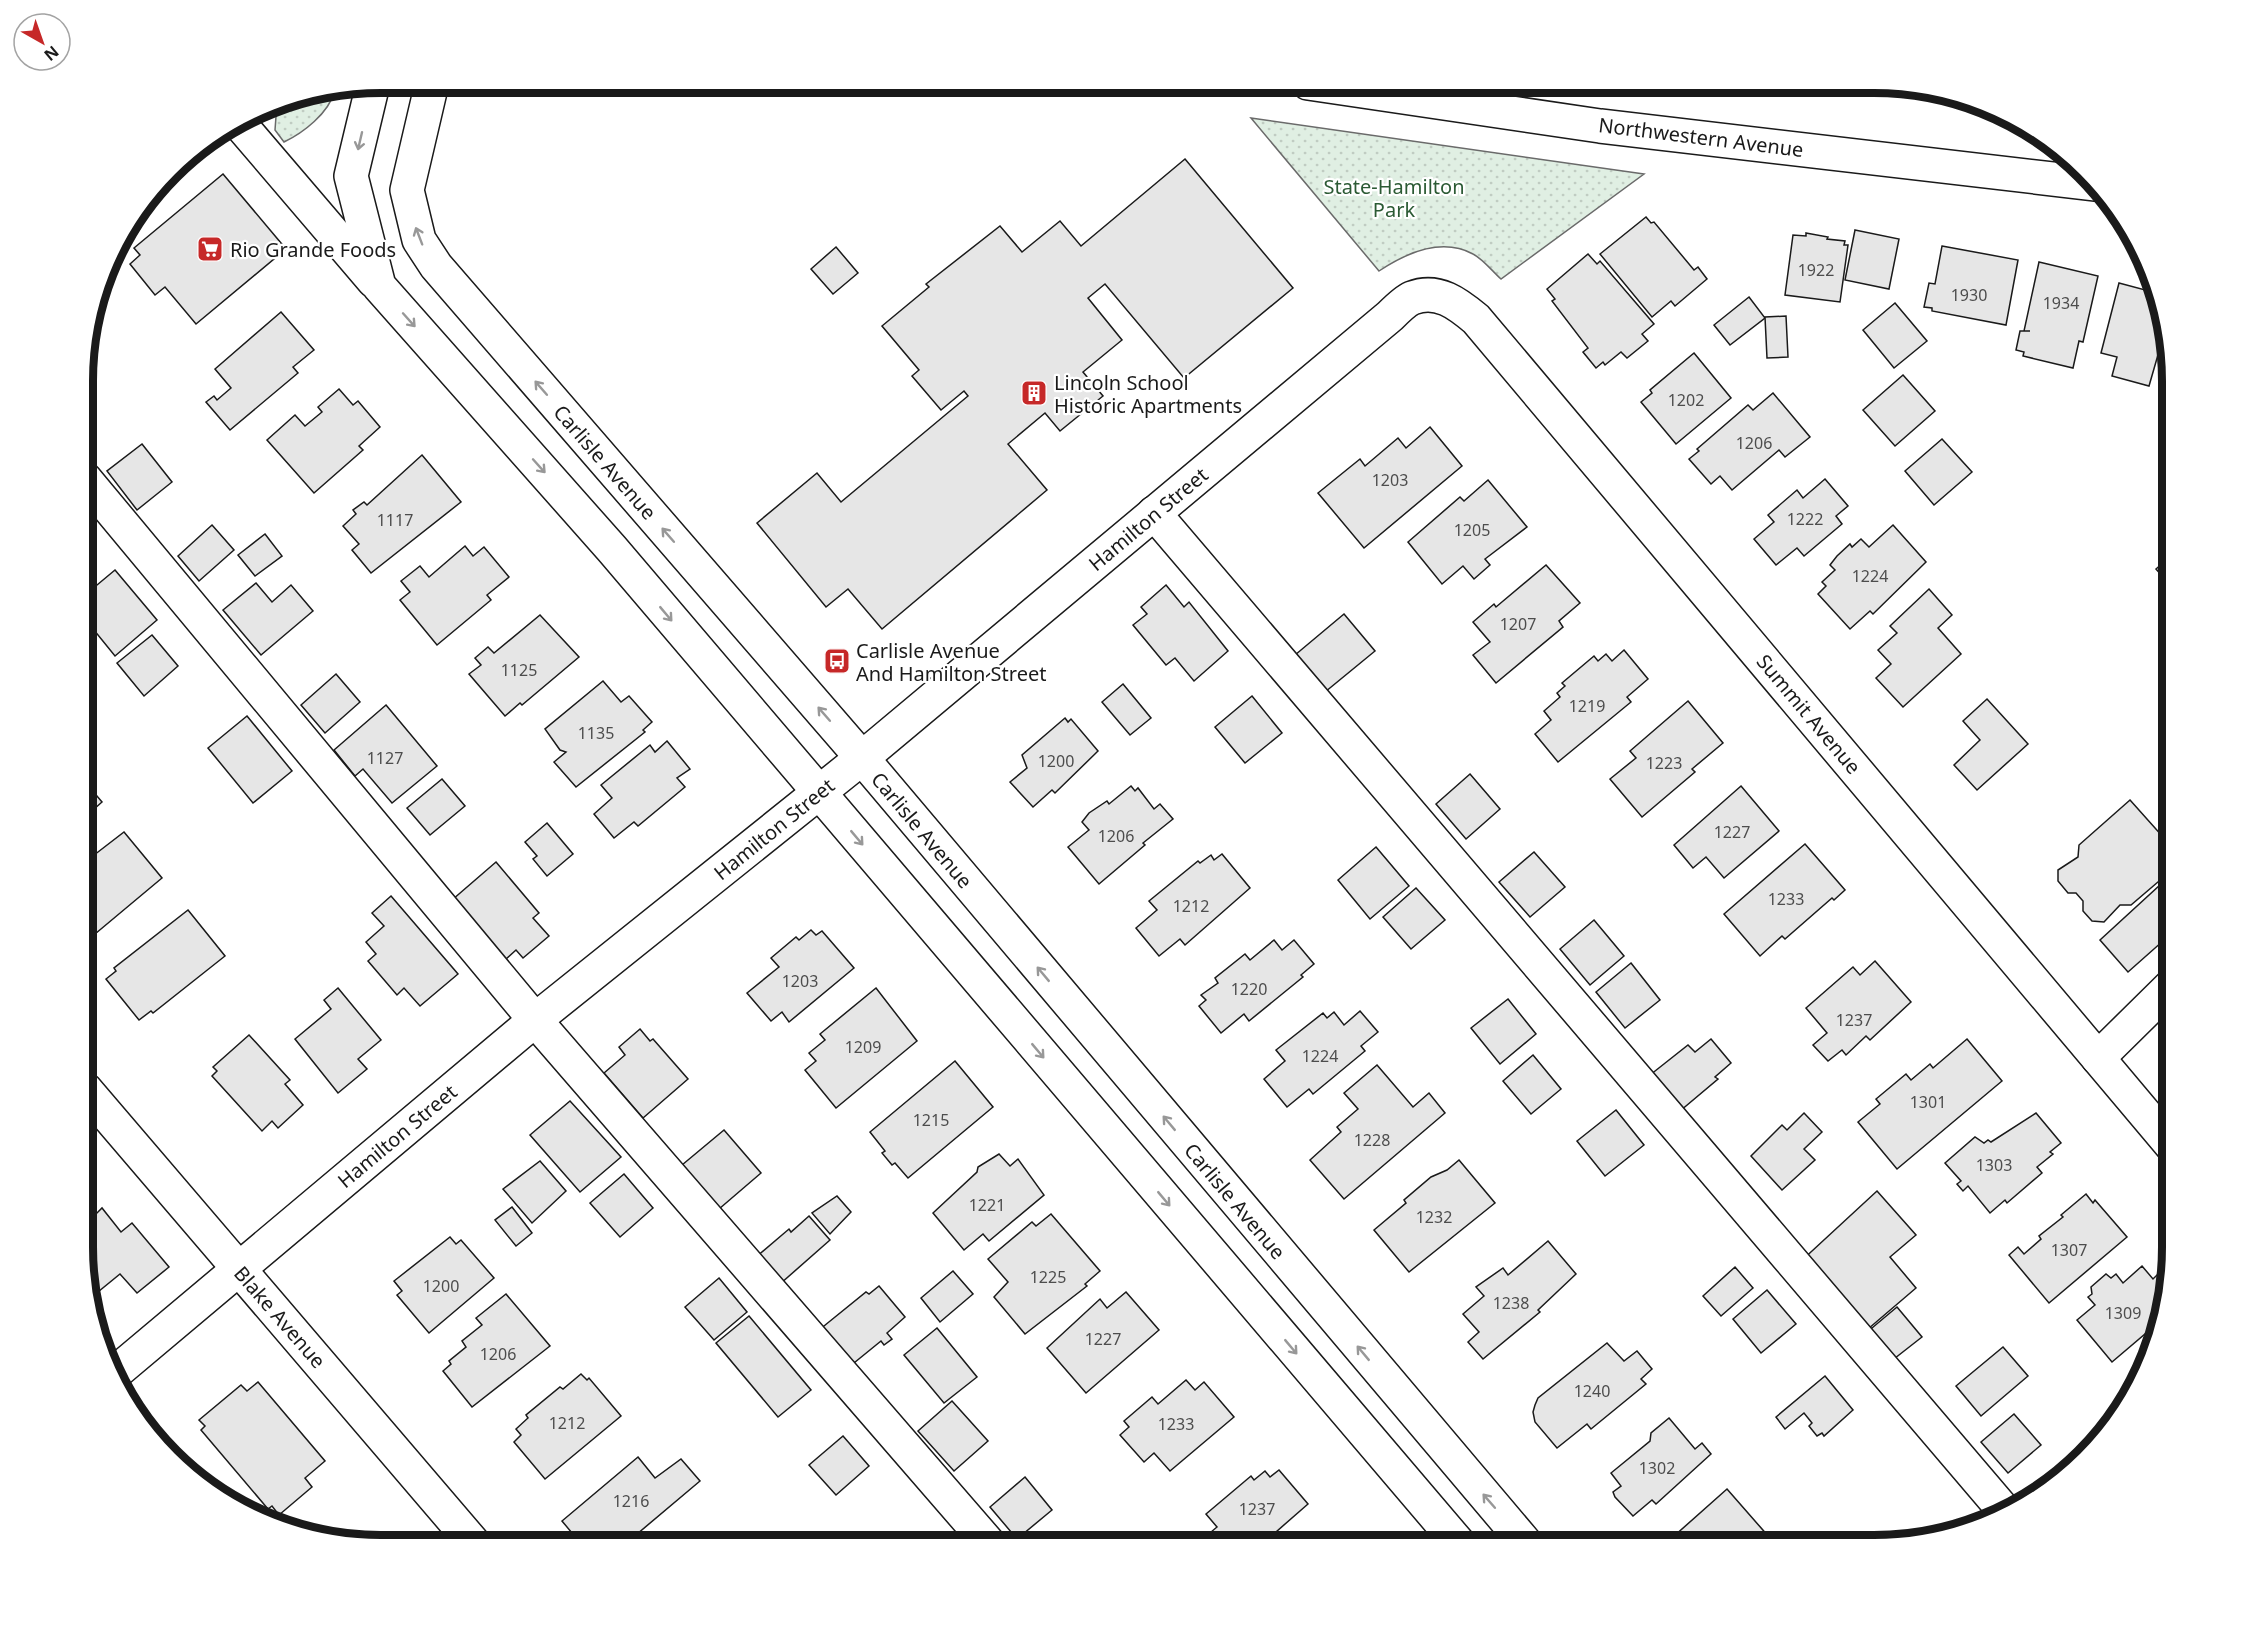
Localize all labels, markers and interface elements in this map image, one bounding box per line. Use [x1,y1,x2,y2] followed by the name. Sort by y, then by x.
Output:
[12,12,72,72] north arrow
[40,41,64,66] text: N
[1597,111,1805,163] street label: Northwestern Avenue
[353,131,365,150] one-way arrow
[1323,173,1465,223] park label: State-Hamilton Park
[413,228,424,246] one-way arrow
[195,234,225,264] supermarket icon: Rio Grande Foods
[230,236,396,263] place label: Rio Grande Foods
[1798,259,1834,281] house number: 1922
[1951,284,1987,306] house number: 1930
[2043,292,2079,314] house number: 1934
[402,312,416,327] one-way arrow
[1054,369,1242,419] place label: Lincoln School Historic Apartments
[1019,378,1049,408] building icon: Lincoln School Historic Apartments
[534,381,548,396] one-way arrow
[1668,389,1704,411] house number: 1202
[548,399,662,525] street label: Carlisle Avenue
[1736,432,1772,454] house number: 1206
[532,458,546,473] one-way arrow
[1083,461,1213,577] street label: Hamilton Street
[1372,469,1408,491] house number: 1203
[1787,508,1823,530] house number: 1222
[377,509,413,531] house number: 1117
[1454,519,1490,541] house number: 1205
[662,527,675,543] one-way arrow
[1852,565,1888,587] house number: 1224
[660,606,673,622] one-way arrow
[1500,613,1536,635] house number: 1207
[856,637,1046,687] place label: Carlisle Avenue And Hamilton Street
[822,646,852,676] bus stop icon: Carlisle Avenue And Hamilton Street
[1751,648,1867,780] street label: Summit Avenue
[501,659,537,681] house number: 1125
[1569,695,1605,717] house number: 1219
[817,707,831,722] one-way arrow
[578,722,614,744] house number: 1135
[367,747,403,769] house number: 1127
[1038,750,1074,772] house number: 1200
[1646,752,1682,774] house number: 1223
[865,766,979,894] street label: Carlisle Avenue
[708,772,840,886] street label: Hamilton Street
[1714,821,1750,843] house number: 1227
[1098,825,1134,847] house number: 1206
[850,830,864,845] one-way arrow
[1768,888,1804,910] house number: 1233
[1173,895,1209,917] house number: 1212
[1037,966,1050,982] one-way arrow
[782,970,818,992] house number: 1203
[1231,978,1267,1000] house number: 1220
[1836,1009,1872,1031] house number: 1237
[845,1036,881,1058] house number: 1209
[1031,1043,1045,1058] one-way arrow
[1302,1045,1338,1067] house number: 1224
[332,1078,462,1194] street label: Hamilton Street
[1910,1091,1946,1113] house number: 1301
[913,1109,949,1131] house number: 1215
[1162,1116,1176,1131] one-way arrow
[1354,1129,1390,1151] house number: 1228
[1178,1137,1292,1265] street label: Carlisle Avenue
[1976,1154,2012,1176] house number: 1303
[1158,1191,1171,1207] one-way arrow
[969,1194,1005,1216] house number: 1221
[1416,1206,1452,1228] house number: 1232
[2051,1239,2087,1261] house number: 1307
[228,1260,332,1374] street label: Blake Avenue
[1030,1266,1066,1288] house number: 1225
[423,1275,459,1297] house number: 1200
[1493,1292,1529,1314] house number: 1238
[2105,1302,2141,1324] house number: 1309
[1085,1328,1121,1350] house number: 1227
[1284,1339,1298,1354] one-way arrow
[480,1343,516,1365] house number: 1206
[1356,1345,1369,1361] one-way arrow
[1574,1380,1610,1402] house number: 1240
[549,1412,585,1434] house number: 1212
[1158,1413,1194,1435] house number: 1233
[1639,1457,1675,1479] house number: 1302
[613,1490,649,1512] house number: 1216
[1482,1494,1496,1509] one-way arrow
[1239,1498,1275,1520] house number: 1237

